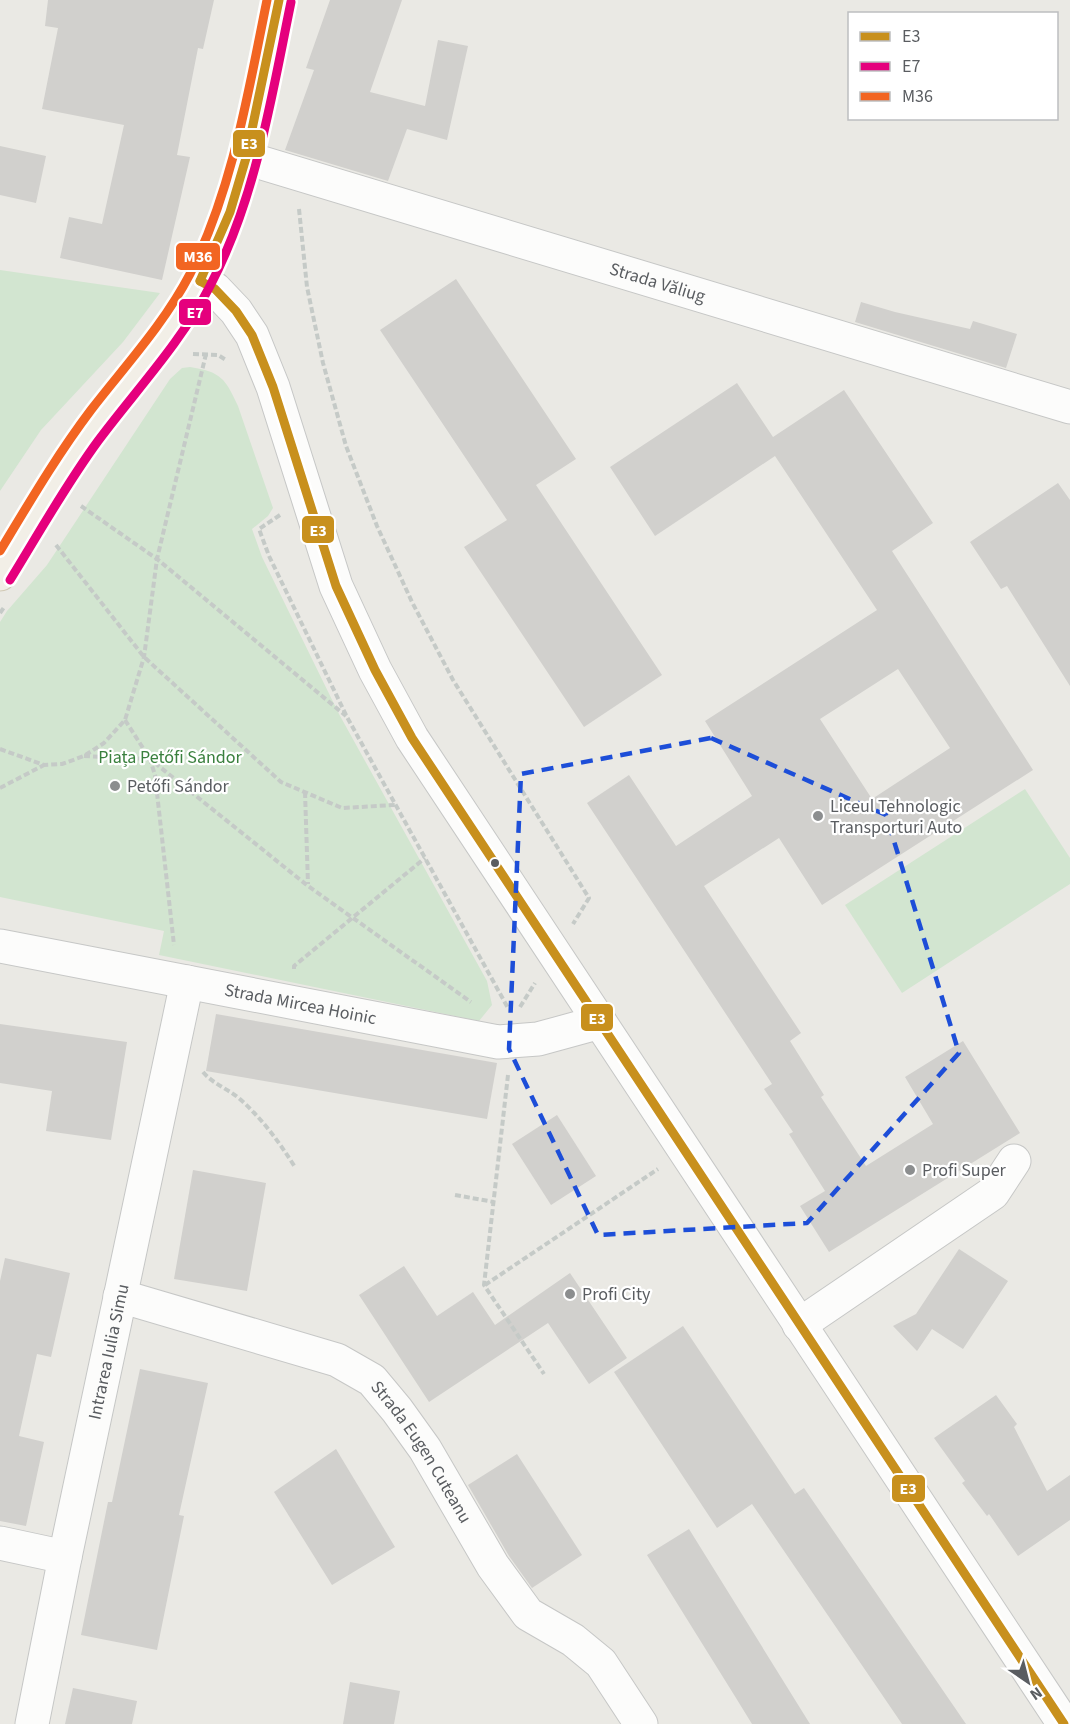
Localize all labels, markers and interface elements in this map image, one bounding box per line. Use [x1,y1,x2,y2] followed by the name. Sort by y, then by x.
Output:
[848,12,1058,120] legend
[902,24,920,49] text: E3
[902,54,920,79] text: E7
[902,84,933,109] text: M36
[232,129,266,158] line badge: E3
[240,133,258,155] text: E3
[175,242,221,271] line badge: M36
[183,246,213,268] text: M36
[607,257,708,309] street label: Strada Văliug
[178,298,212,326] line badge: E7
[186,302,204,324] text: E7
[301,515,335,544] line badge: E3
[309,520,327,542] text: E3
[98,745,243,770] park label: Piața Petőfi Sándor
[127,774,230,799] place label: Petőfi Sándor
[108,779,122,793] marker: Petőfi Sándor
[830,794,962,840] place label: Liceul Tehnologic Transporturi Auto
[811,809,825,823] marker: Liceul Tehnologic Transporturi Auto
[489,857,501,869] unlabelled marker
[222,978,378,1031] street label: Strada Mircea Hoinic
[580,1003,614,1032] line badge: E3
[588,1008,606,1030] text: E3
[922,1158,1007,1183] place label: Profi Super
[903,1163,917,1177] marker: Profi Super
[82,1282,136,1422] street label: Intrarea Iulia Simu
[582,1282,651,1307] place label: Profi City
[563,1287,577,1301] marker: Profi City
[365,1376,477,1528] street label: Strada Eugen Cuteanu
[891,1474,926,1503] line badge: E3
[899,1478,917,1500] text: E3
[998,1652,1058,1712] north arrow
[1025,1681,1047,1706] text: N

